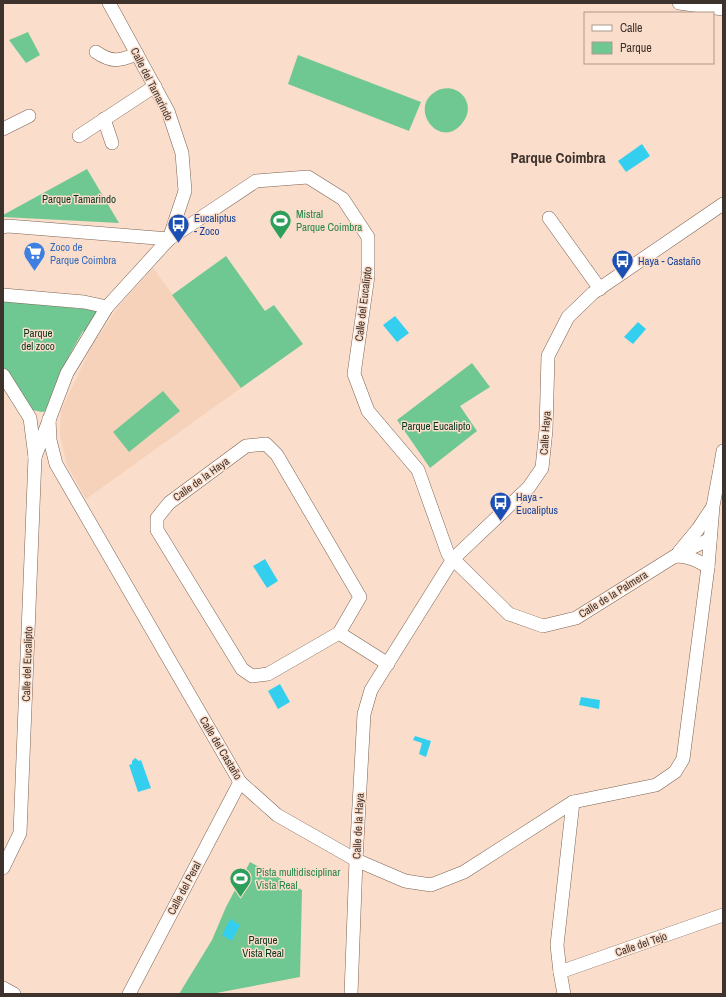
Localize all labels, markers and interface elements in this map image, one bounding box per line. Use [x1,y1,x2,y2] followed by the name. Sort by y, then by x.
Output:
[584,12,714,64] legend
[620,20,642,36] text: Calle
[620,40,652,56] text: Parque
[128,45,176,123] street label: Calle del Tamarindo
[510,147,606,168] district label: Parque Coimbra
[42,192,116,206] park label: Parque Tamarindo
[268,207,294,240] sports icon: Mistral Parque Coimbra
[296,207,362,234] place label: Mistral Parque Coimbra
[165,211,191,244] bus stop icon: Eucaliptus - Zoco
[194,211,237,238] place label: Eucaliptus - Zoco
[21,240,47,273] supermarket icon: Zoco de Parque Coimbra
[50,240,116,267] place label: Zoco de Parque Coimbra
[610,248,636,281] bus stop icon: Haya - Castaño
[638,254,701,268] place label: Haya - Castaño
[351,266,375,342] street label: Calle del Eucalipto
[21,326,55,353] park label: Parque del zoco
[536,411,554,455] street label: Calle Haya
[401,419,471,433] park label: Parque Eucalipto
[170,454,232,504] street label: Calle de la Haya
[487,490,513,523] bus stop icon: Haya - Eucaliptus
[516,490,559,517] place label: Haya - Eucaliptus
[576,567,650,621] street label: Calle de la Palmera
[19,626,35,702] street label: Calle del Eucalipto
[197,714,245,782] street label: Calle del Castaño
[349,793,367,859] street label: Calle de la Haya
[164,859,204,917] street label: Calle del Peral
[228,865,254,898] sports icon: Pista multidisciplinar Vista Real
[256,865,340,892] place label: Pista multidisciplinar Vista Real
[613,929,669,959] street label: Calle del Tejo
[242,933,284,960] park label: Parque Vista Real

